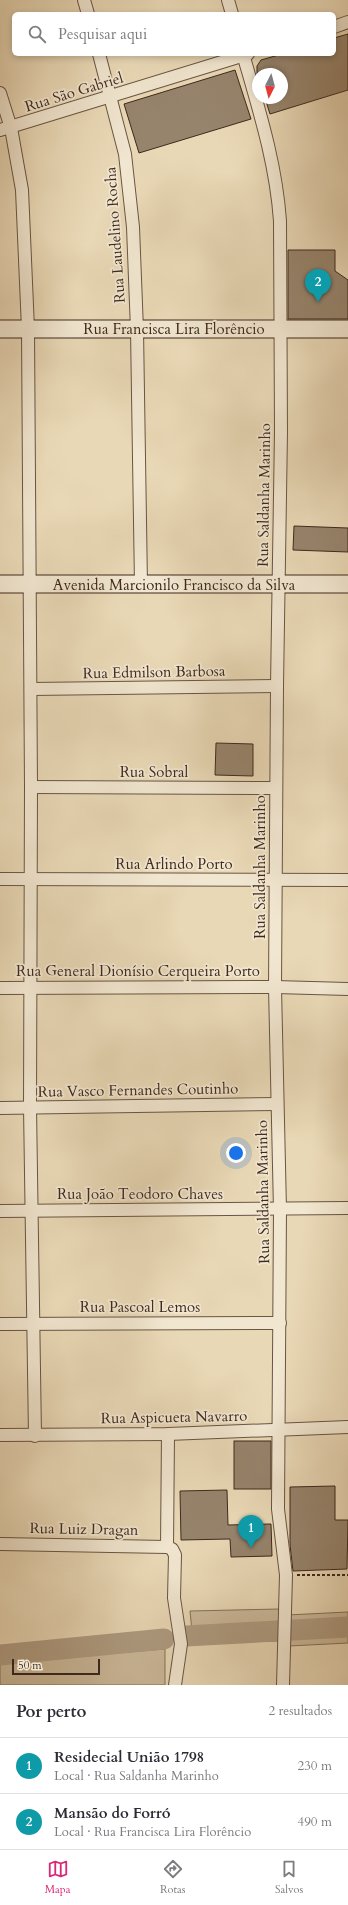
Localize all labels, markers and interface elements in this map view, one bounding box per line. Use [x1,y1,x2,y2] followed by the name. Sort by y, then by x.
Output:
[12,12,336,56] search box
[26,23,48,45] icon: search
[58,24,147,44] text: Pesquisar aqui
[22,67,126,116] street label: Rua São Gabriel
[252,68,288,104] north arrow
[100,166,130,304] street label: Rua Laudelino Rocha
[305,269,331,302] pin: 2
[83,319,265,339] street label: Rua Francisca Lira Florêncio
[253,423,275,567] street label: Rua Saldanha Marinho
[53,575,296,595] street label: Avenida Marcionilo Francisco da Silva
[83,661,226,683] street label: Rua Edmilson Barbosa
[120,762,188,782] street label: Rua Sobral
[250,795,270,939] street label: Rua Saldanha Marinho
[115,854,233,874] street label: Rua Arlindo Porto
[16,961,260,981] street label: Rua General Dionísio Cerqueira Porto
[38,1078,238,1102] street label: Rua Vasco Fernandes Coutinho
[252,1120,274,1264] street label: Rua Saldanha Marinho
[226,1143,246,1163] your location
[57,1184,223,1204] street label: Rua João Teodoro Chaves
[80,1297,200,1317] street label: Rua Pascoal Lemos
[101,1406,247,1428] street label: Rua Aspicueta Navarro
[238,1515,264,1548] pin: 1
[29,1518,139,1540] street label: Rua Luiz Dragan
[12,1657,100,1676] scale bar
[18,1658,42,1673] text: 50 m
[16,1700,86,1723] text: Por perto
[268,1702,332,1720] text: 2 resultados
[54,1747,204,1767] text: Residecial União 1798
[26,1757,32,1775] text: 1
[298,1757,332,1775] text: 230 m
[54,1767,219,1785] text: Local · Rua Saldanha Marinho
[54,1803,171,1823] text: Mansão do Forró
[26,1813,32,1831] text: 2
[298,1813,332,1831] text: 490 m
[54,1823,251,1841] text: Local · Rua Francisca Lira Florêncio
[45,1858,70,1897] tab: Mapa
[160,1858,185,1897] tab: Rotas
[275,1858,303,1897] tab: Salvos

